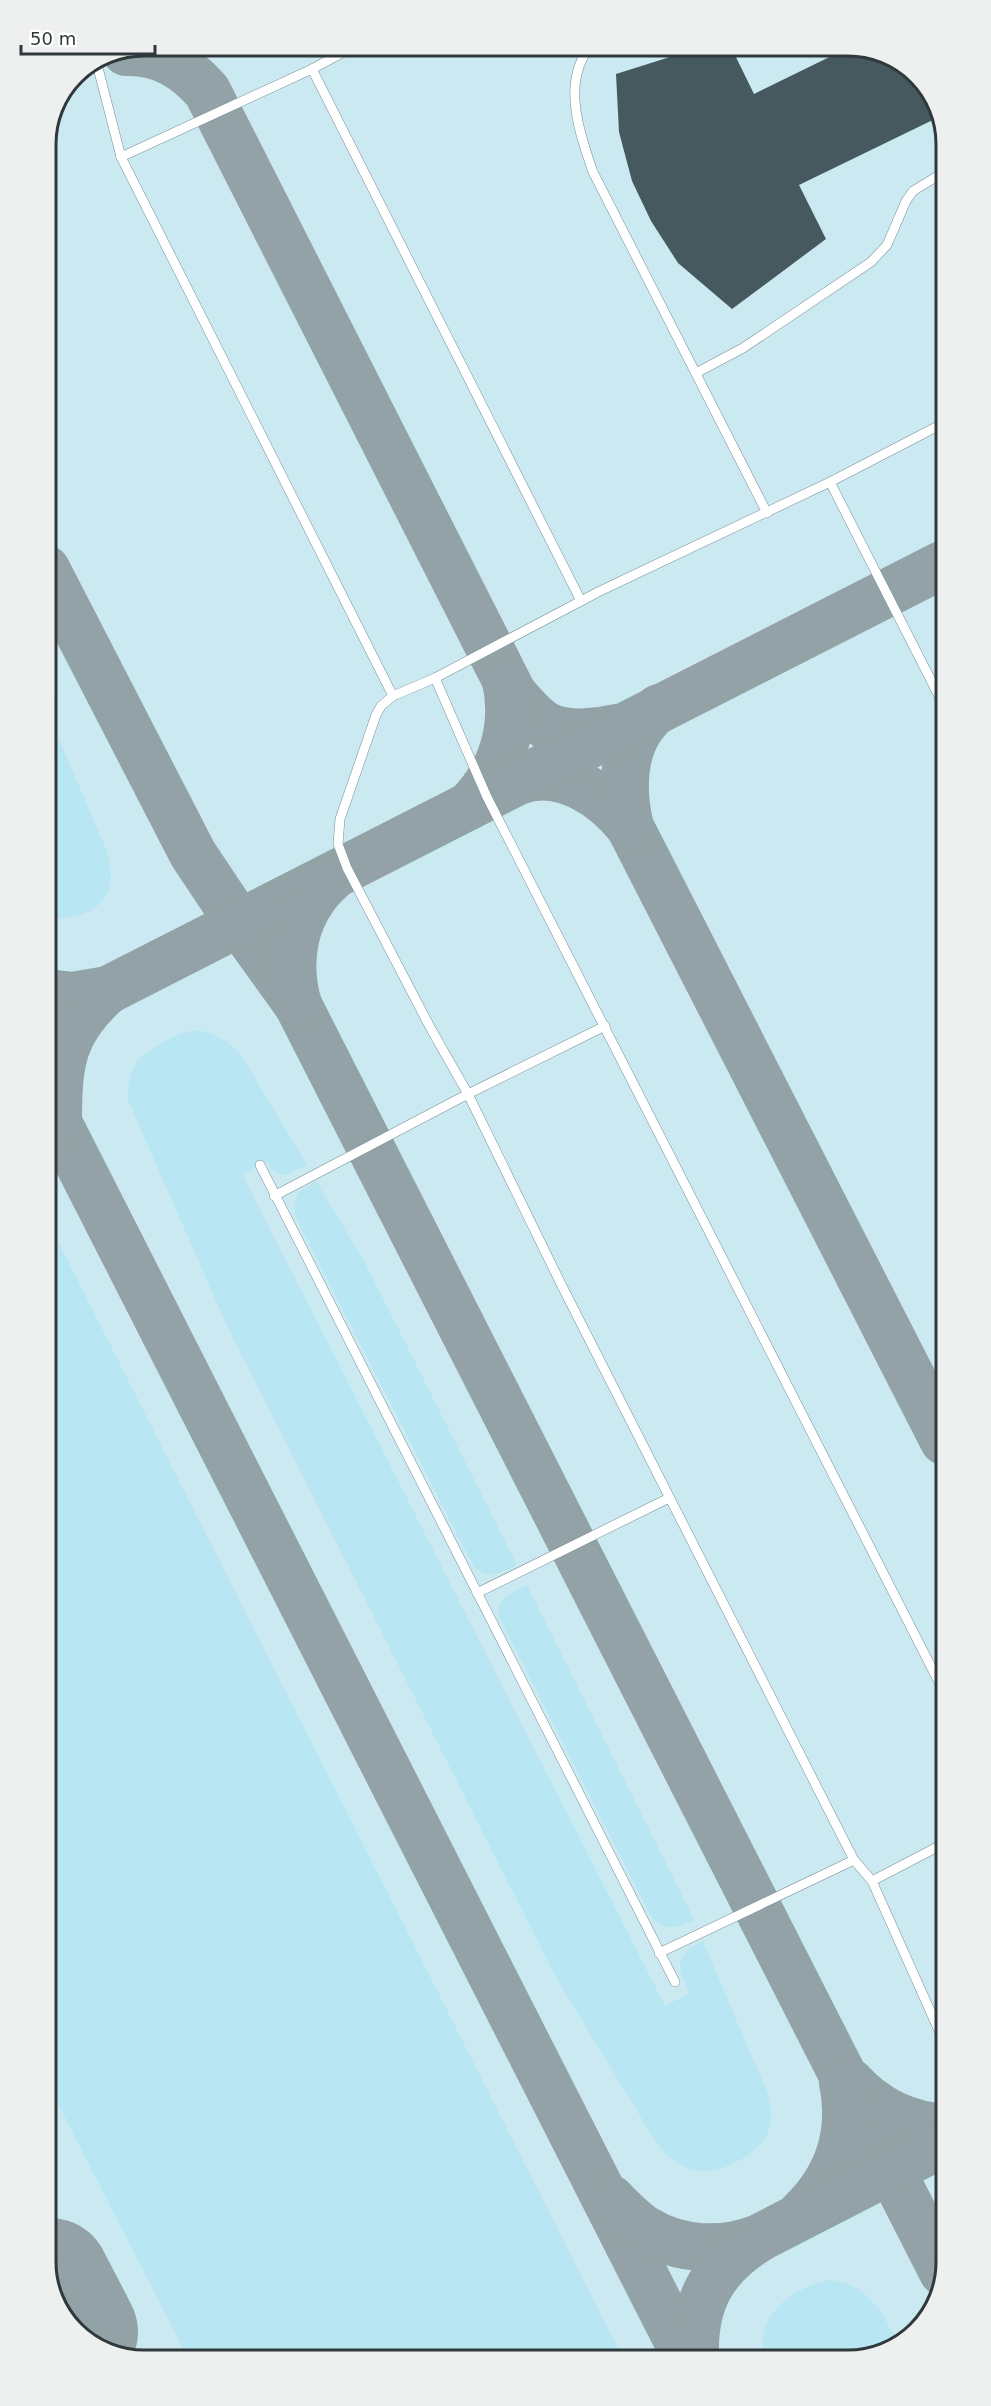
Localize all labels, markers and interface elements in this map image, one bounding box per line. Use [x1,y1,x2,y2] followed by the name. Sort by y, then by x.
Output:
[21,18,154,56] scale bar
[30,28,76,49] text: 50 m

